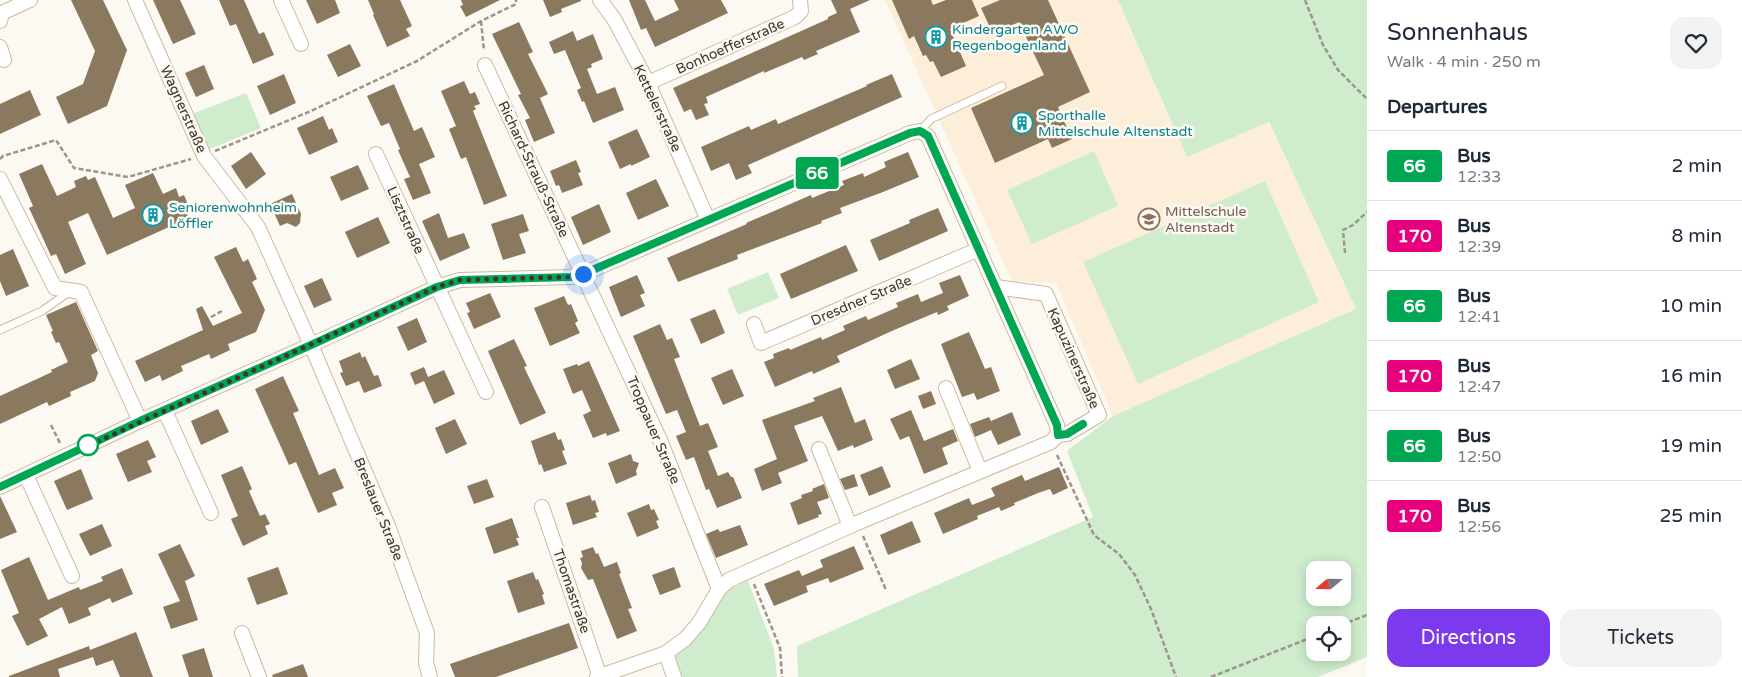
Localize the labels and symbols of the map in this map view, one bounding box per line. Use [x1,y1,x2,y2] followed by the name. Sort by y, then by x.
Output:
[673,15,787,78] street label: Bonhoefferstraße
[952,21,1079,54] place label: Kindergarten AWO Regenbogenland
[924,25,948,49] building icon: Kindergarten AWO Regenbogenland
[630,62,685,155] street label: Kettelerstraße
[157,63,210,156] street label: Wagnerstraße
[494,98,573,240] street label: Richard-Strauß-Straße
[1038,107,1193,140] place label: Sporthalle Mittelschule Altenstadt
[1010,111,1034,135] building icon: Sporthalle Mittelschule Altenstadt
[794,157,840,189] line badge: 66
[383,184,428,257] street label: Lisztstraße
[169,199,297,232] place label: Seniorenwohnheim Löffler
[141,203,165,227] building icon: Seniorenwohnheim Löffler
[1165,203,1247,236] place label: Mittelschule Altenstadt
[1137,207,1161,231] school or university icon: Mittelschule Altenstadt
[571,262,596,287] your location
[808,272,914,329] street label: Dresdner Straße
[1044,305,1103,411] street label: Kapuzinerstraße
[623,374,684,487] street label: Troppauer Straße
[77,434,99,456] unlabelled marker
[350,455,407,563] street label: Breslauer Straße
[549,547,594,636] street label: Thomastraße
[1306,561,1351,606] north arrow

